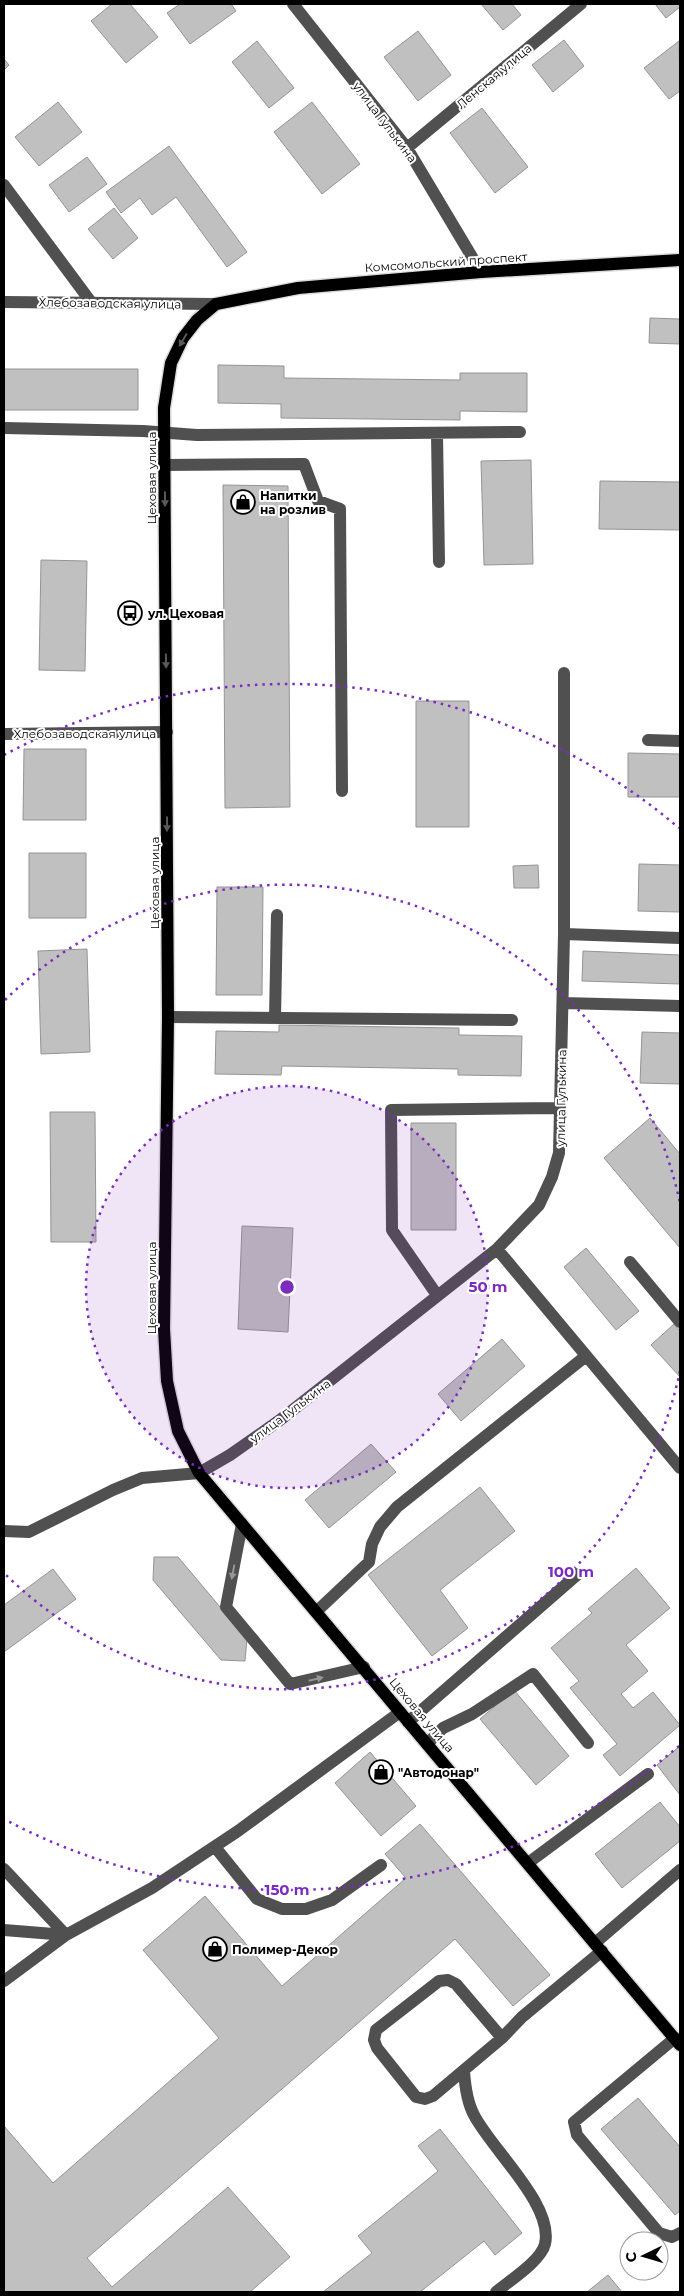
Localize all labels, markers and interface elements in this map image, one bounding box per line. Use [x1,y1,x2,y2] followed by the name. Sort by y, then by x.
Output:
[453,40,535,112] street label: Ленская улица
[349,78,420,165] street label: улица Гулькина
[364,249,528,275] street label: Комсомольский проспект
[38,294,182,312] street label: Хлебозаводская улица
[179,333,188,346] one-way arrow
[144,432,159,524] street label: Цеховая улица
[260,488,326,517] place label: Напитки на розлив
[230,489,256,515] shop icon: Напитки на розлив
[161,491,169,507] one-way arrow
[117,600,143,626] bus stop icon: ул. Цеховая
[147,606,224,621] place label: ул. Цеховая
[162,653,170,669] one-way arrow
[14,726,156,741] street label: Хлебозаводская улица
[163,816,171,832] one-way arrow
[147,837,162,929] street label: Цеховая улица
[553,1049,569,1148] street label: улица Гулькина
[144,1242,159,1334] street label: Цеховая улица
[468,1277,508,1296] text: 50 m
[278,1278,296,1296] centre of rings
[246,1376,333,1447] street label: улица Гулькина
[548,1562,594,1581] text: 100 m
[229,1564,237,1580] one-way arrow
[308,1674,324,1682] one-way arrow
[386,1675,458,1755] street label: Цеховая улица
[368,1759,394,1785] shop icon: "Автодонар"
[398,1765,479,1780] place label: "Автодонар"
[265,1880,309,1899] text: 150 m
[202,1936,228,1962] shop icon: Полимер-Декор
[232,1942,338,1957] place label: Полимер-Декор
[619,2231,669,2281] north arrow
[622,2251,640,2263] text: С

